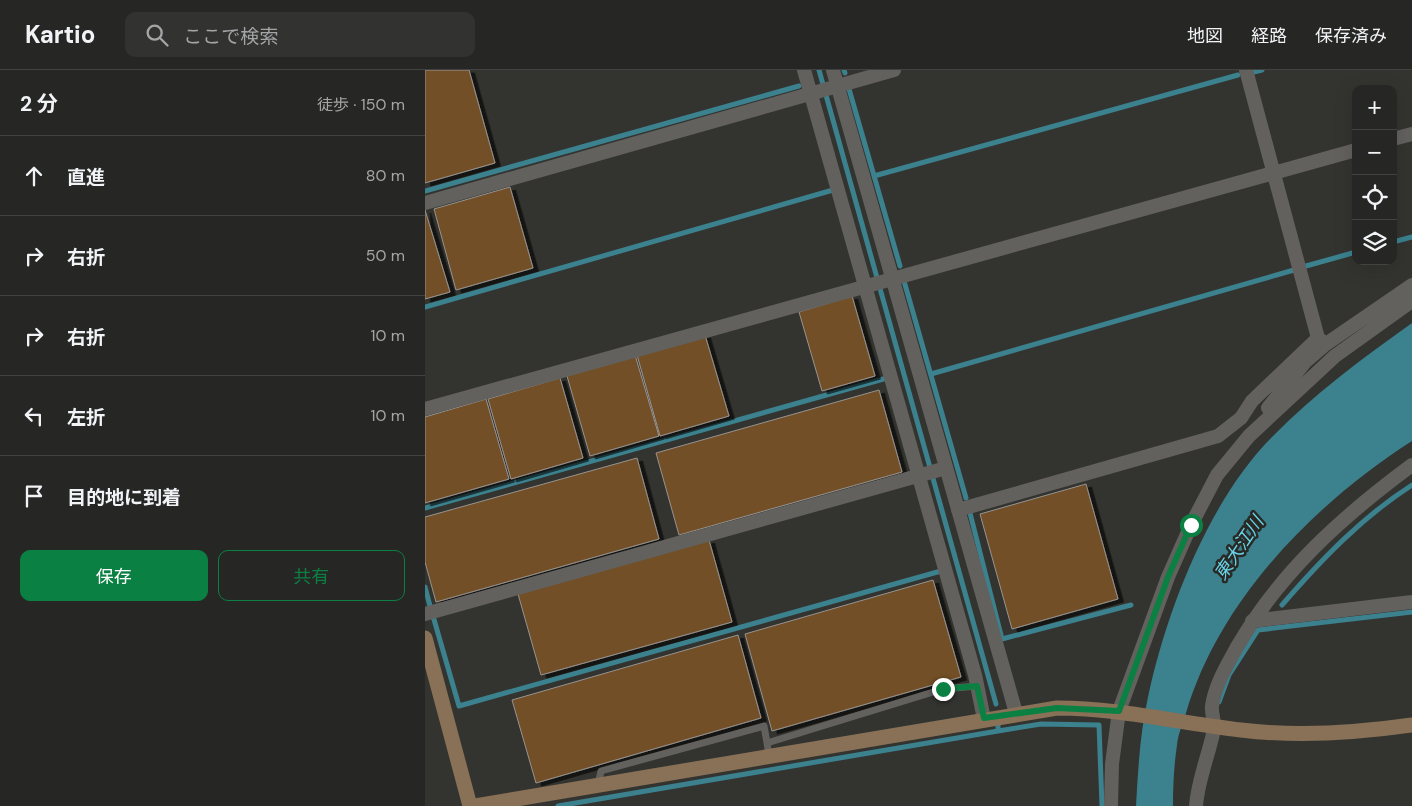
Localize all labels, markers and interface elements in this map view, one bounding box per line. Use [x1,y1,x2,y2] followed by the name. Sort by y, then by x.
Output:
[125,12,475,57] search box
[25,19,95,50] text: Kartio
[143,21,171,49] icon: search
[183,24,278,49] text: ここで検索
[1187,24,1223,48] text: 地図
[1251,24,1287,48] text: 経路
[1315,24,1387,48] text: 保存済み
[1352,85,1397,265] map controls
[1352,85,1397,130] button: +
[20,90,58,118] text: 2 分
[317,94,405,115] text: 徒歩 · 150 m
[1352,130,1397,175] button: −
[20,162,48,190] icon: ahead
[67,165,105,190] text: 直進
[366,165,405,186] text: 80 m
[1352,175,1397,220] button: locate
[1352,220,1397,265] button: layers
[20,242,48,270] icon: right
[67,245,105,270] text: 右折
[366,245,405,266] text: 50 m
[20,322,48,350] icon: right
[67,325,105,350] text: 右折
[371,325,405,346] text: 10 m
[20,402,48,430] icon: left
[67,405,105,430] text: 左折
[371,405,405,426] text: 10 m
[20,482,48,510] icon: arrive
[67,485,181,510] text: 目的地に到着
[1209,510,1270,585] water label: 東大江川
[1180,514,1203,537] route start
[20,550,208,601] button: 保存
[218,550,405,601] button: 共有
[932,678,955,701] route end

